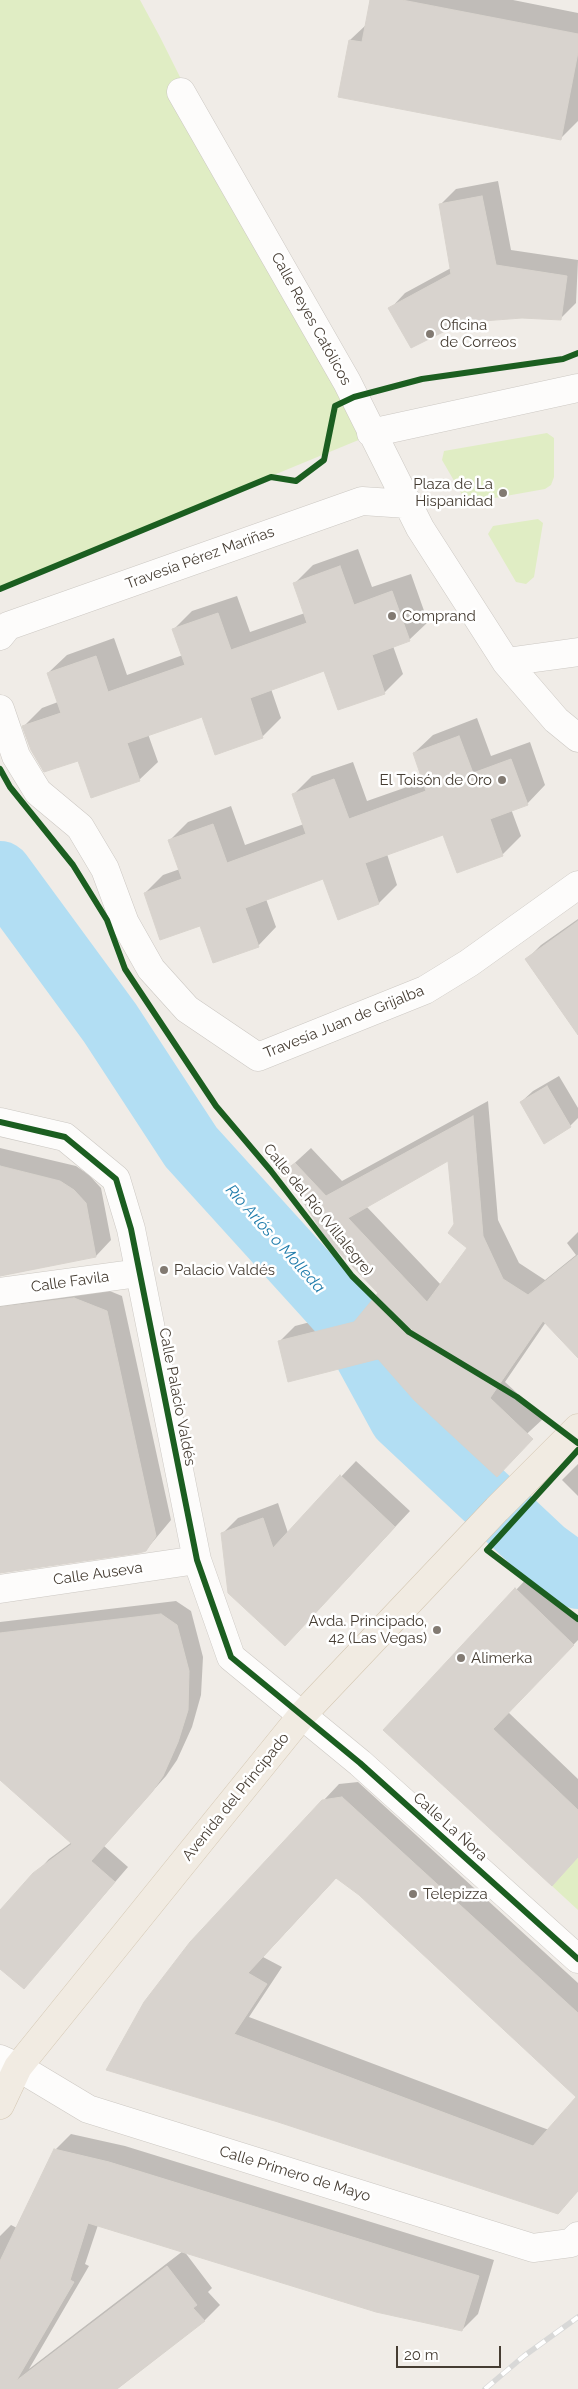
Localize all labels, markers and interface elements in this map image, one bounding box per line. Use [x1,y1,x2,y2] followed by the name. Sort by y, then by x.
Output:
[267,249,355,389] street label: Calle Reyes Católicos
[440,316,516,351] place label: Oficina de Correos
[424,328,436,340] marker: Oficina de Correos
[413,475,493,510] place label: Plaza de La Hispanidad
[497,487,509,499] marker: Plaza de La Hispanidad
[123,523,277,593] street label: Travesía Pérez Mariñas
[402,607,476,625] place label: Comprand
[386,610,398,622] marker: Comprand
[379,771,492,789] place label: El Toisón de Oro
[496,774,508,786] marker: El Toisón de Oro
[261,982,427,1062] street label: Travesía Juan de Grijalba
[259,1140,377,1280] street label: Calle del Río (Villalegre)
[221,1181,329,1297] water label: Río Arlós o Molleda
[174,1261,275,1279] place label: Palacio Valdés
[158,1264,170,1276] marker: Palacio Valdés
[30,1268,110,1296] street label: Calle Favila
[155,1326,199,1468] street label: Calle Palacio Valdés
[52,1559,144,1589] street label: Calle Auseva
[309,1612,427,1647] place label: Avda. Principado, 42 (Las Vegas)
[431,1624,443,1636] marker: Avda. Principado, 42 (Las Vegas)
[471,1649,532,1667] place label: Alimerka
[455,1652,467,1664] marker: Alimerka
[179,1729,293,1865] street label: Avenida del Principado
[409,1789,491,1865] street label: Calle La Ñora
[423,1885,488,1903] place label: Telepizza
[407,1888,419,1900] marker: Telepizza
[217,2142,373,2206] street label: Calle Primero de Mayo
[398,2336,503,2368] scale bar
[404,2346,439,2364] text: 20 m

